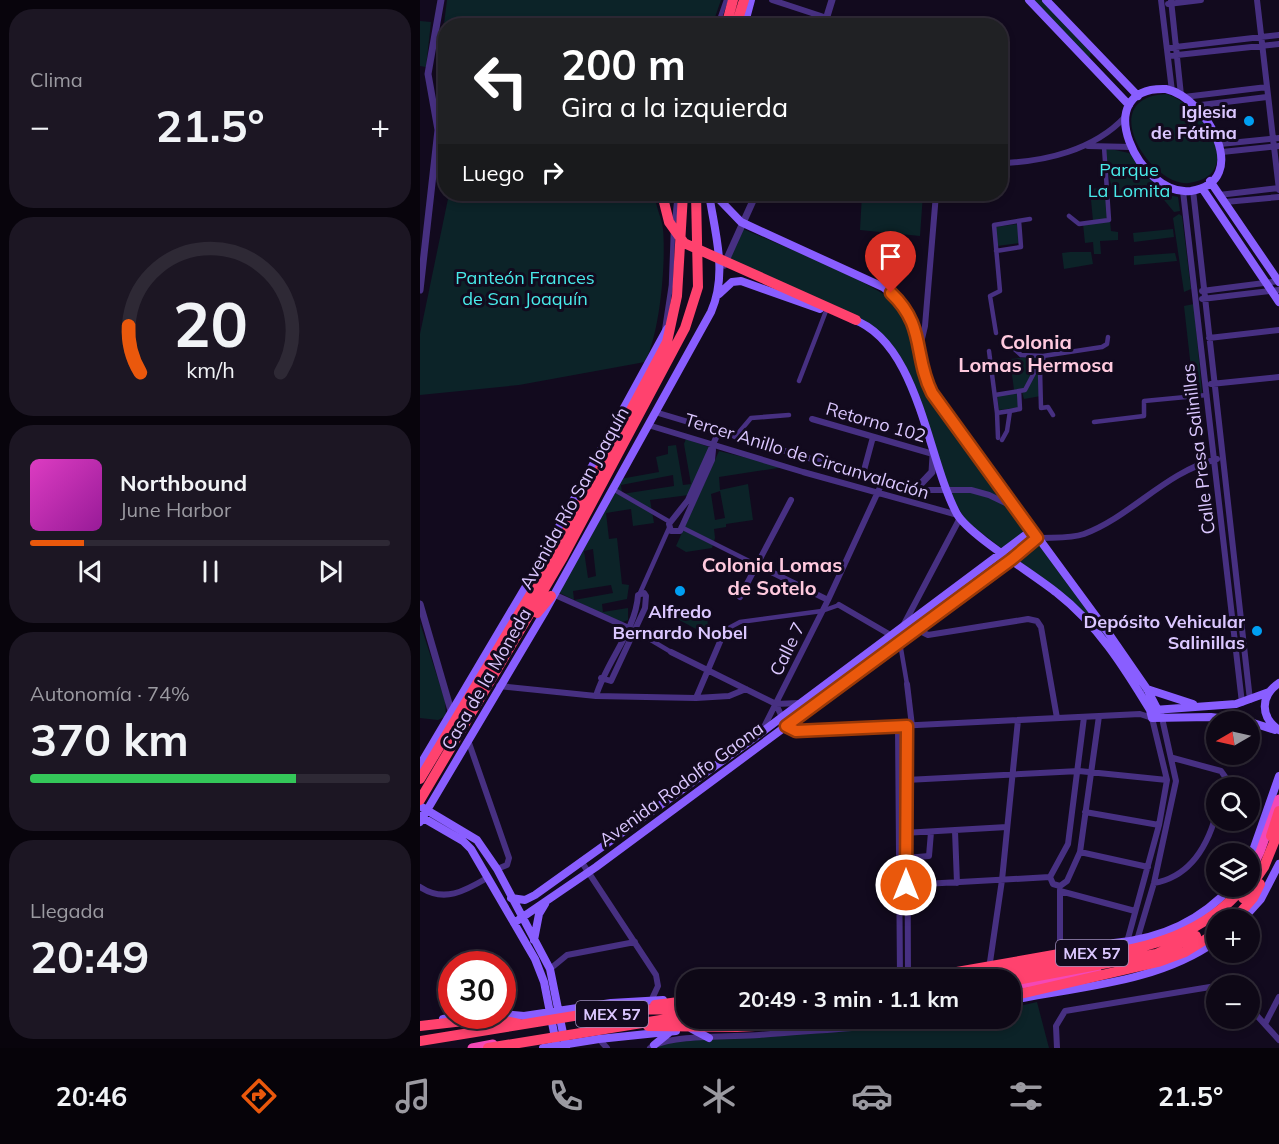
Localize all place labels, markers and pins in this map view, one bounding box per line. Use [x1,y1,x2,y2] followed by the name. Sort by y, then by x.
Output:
[1151,100,1237,144] place label: Iglesia de Fátima
[1242,114,1256,128] marker: Iglesia de Fátima
[865,231,916,293] pin
[673,584,687,598] marker: Alfredo Bernardo Nobel
[612,600,748,644] place label: Alfredo Bernardo Nobel
[1084,610,1246,654] place label: Depósito Vehicular Salinillas
[1250,624,1264,638] marker: Depósito Vehicular Salinillas

